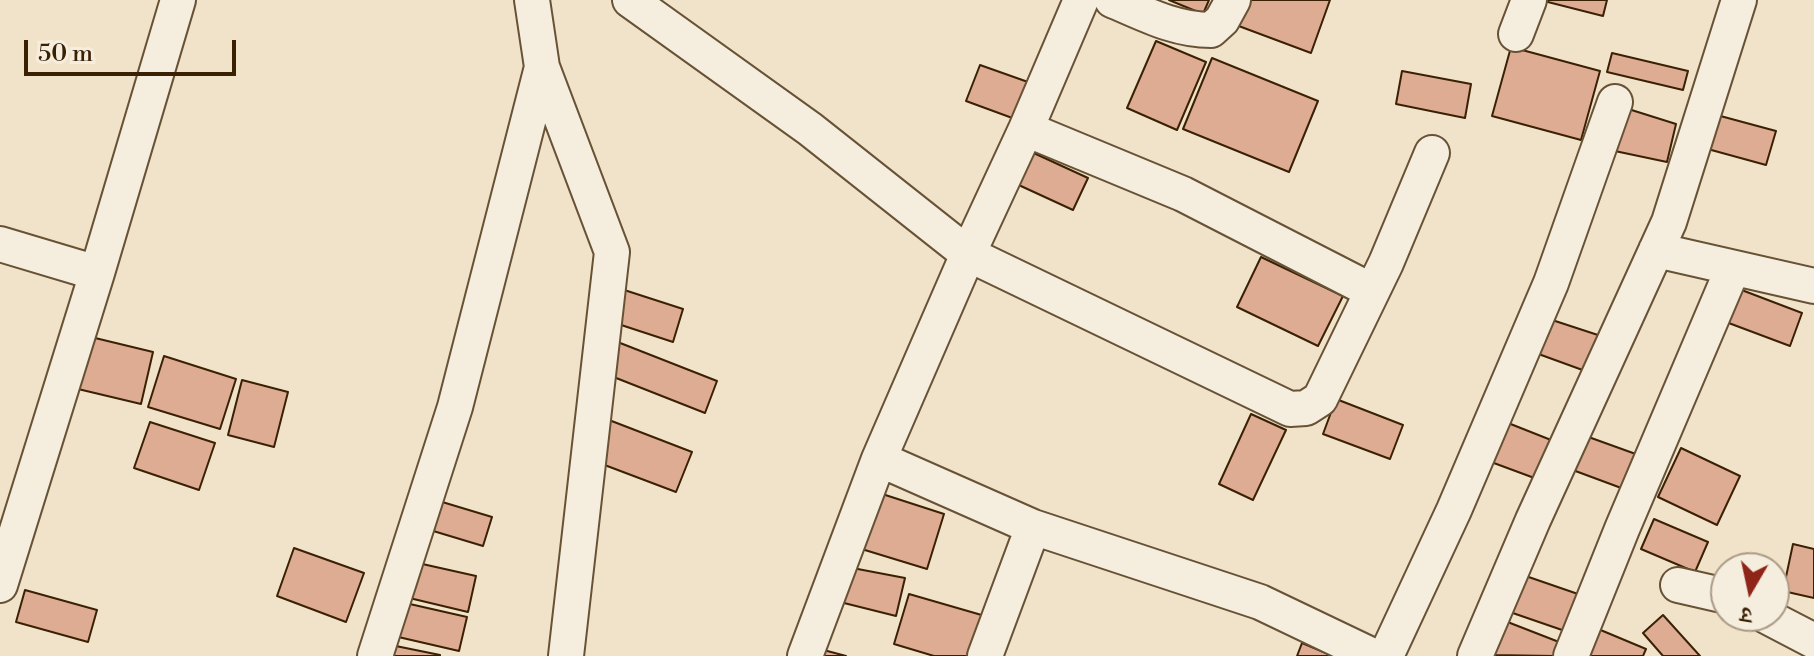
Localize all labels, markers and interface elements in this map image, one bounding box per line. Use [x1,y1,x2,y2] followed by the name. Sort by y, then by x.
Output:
[28,24,240,74] scale bar
[38,39,93,69] text: 50 m
[1710,552,1790,632] north arrow
[1739,600,1754,628] text: उ

